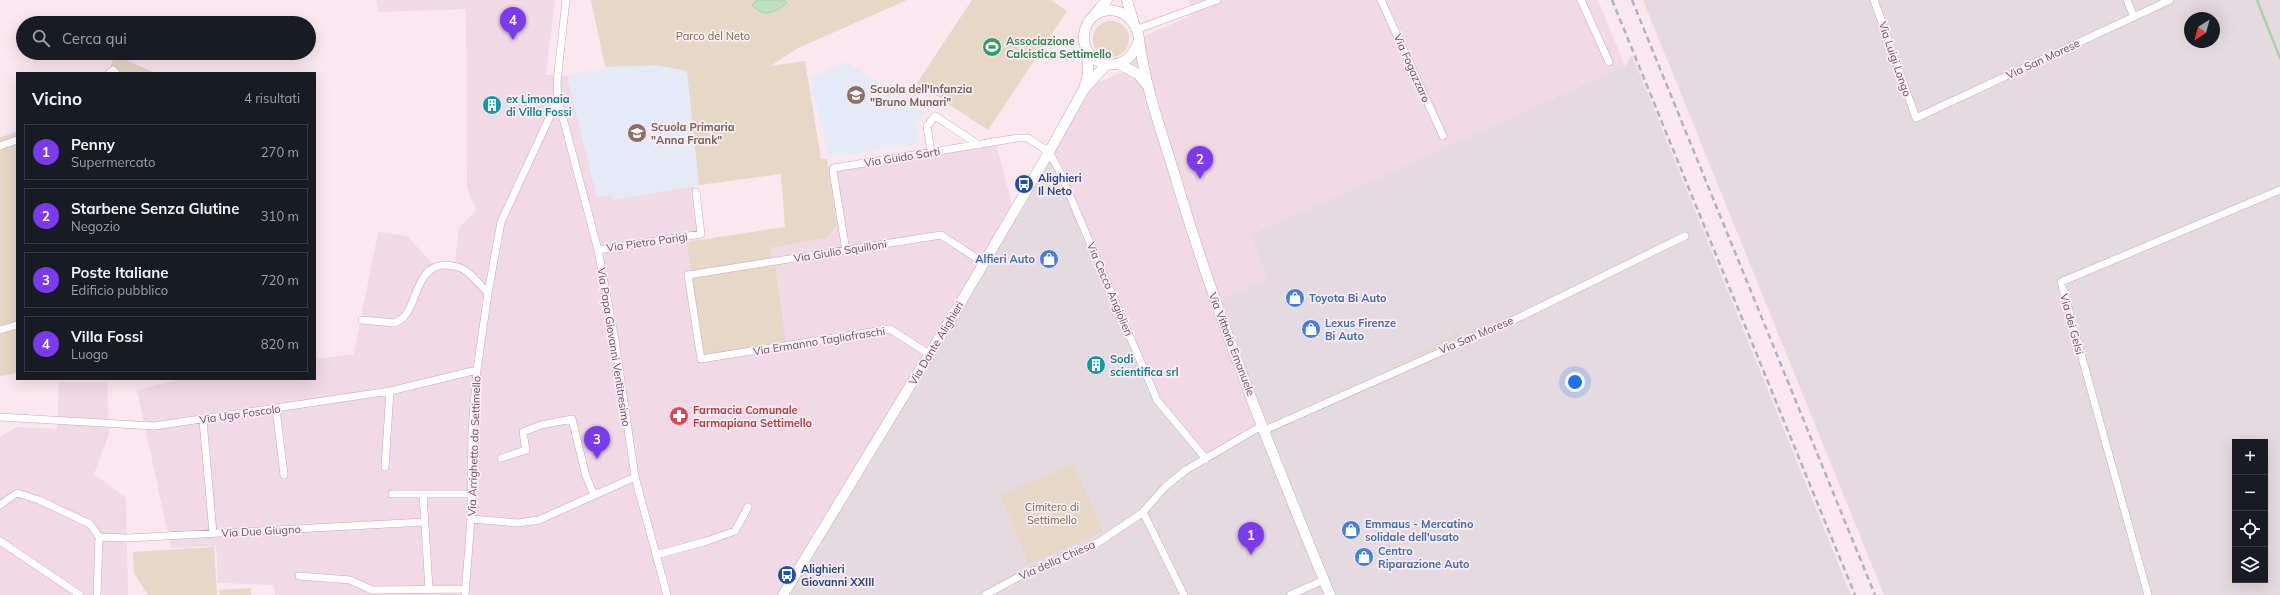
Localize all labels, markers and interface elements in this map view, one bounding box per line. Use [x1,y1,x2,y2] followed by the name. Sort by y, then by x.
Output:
[500,7,526,40] pin: 4
[2184,12,2220,48] north arrow
[16,16,316,60] search box
[1876,20,1914,98] street label: Via Luigi Longo
[30,27,52,49] icon: search
[62,29,127,48] text: Cerca qui
[676,29,750,43] park label: Parco del Neto
[1391,32,1433,104] street label: Via Fogazzaro
[1006,34,1112,61] place label: Associazione Calcistica Settimello
[981,36,1003,58] sports icon: Associazione Calcistica Settimello
[2004,36,2082,82] street label: Via San Morese
[870,82,973,109] place label: Scuola dell'Infanzia "Bruno Munari"
[845,84,867,106] school or university icon: Scuola dell'Infanzia "Bruno Munari"
[32,88,82,109] text: Vicino
[244,90,300,106] text: 4 risultati
[506,92,572,119] place label: ex Limonaia di Villa Fossi
[481,94,503,116] building icon: ex Limonaia di Villa Fossi
[651,120,735,147] place label: Scuola Primaria "Anna Frank"
[626,122,648,144] school or university icon: Scuola Primaria "Anna Frank"
[71,135,115,154] text: Penny
[42,144,50,160] text: 1
[261,144,299,160] text: 270 m
[863,144,941,170] street label: Via Guido Sarti
[1187,146,1213,179] pin: 2
[71,154,155,170] text: Supermercato
[1038,171,1082,198] place label: Alighieri Il Neto
[1013,173,1035,195] bus stop icon: Alighieri Il Neto
[71,199,239,218] text: Starbene Senza Glutine
[42,208,50,224] text: 2
[261,208,299,224] text: 310 m
[71,218,120,234] text: Negozio
[606,229,688,255] street label: Via Pietro Parigi
[792,237,888,265] street label: Via Giulio Squilloni
[1084,240,1136,338] street label: Via Cecco Angiolieri
[1038,248,1060,270] shop icon: Alfieri Auto
[975,252,1035,266] place label: Alfieri Auto
[71,263,169,282] text: Poste Italiane
[595,267,633,427] street label: Via Papa Giovanni Ventitresimo
[42,272,50,288] text: 3
[261,272,299,288] text: 720 m
[71,282,168,298] text: Edificio pubblico
[1284,287,1306,309] shop icon: Toyota Bi Auto
[1206,290,1258,398] street label: Via Vittorio Emanuele
[1309,291,1387,305] place label: Toyota Bi Auto
[2057,292,2087,356] street label: Via dei Gelsi
[905,299,967,387] street label: Via Dante Alighieri
[1437,313,1515,357] street label: Via San Morese
[1325,316,1396,343] place label: Lexus Firenze Bi Auto
[1300,318,1322,340] shop icon: Lexus Firenze Bi Auto
[752,324,886,358] street label: Via Ermanno Tagliafraschi
[71,327,143,346] text: Villa Fossi
[42,336,50,352] text: 4
[261,336,299,352] text: 820 m
[71,346,108,362] text: Luogo
[1110,352,1179,379] place label: Sodi scientifica srl
[1085,354,1107,376] building icon: Sodi scientifica srl
[1565,372,1585,392] your location
[465,376,483,516] street label: Via Arrighetto da Settimello
[199,401,281,427] street label: Via Ugo Foscolo
[693,403,813,430] place label: Farmacia Comunale Farmapiana Settimello
[668,405,690,427] pharmacy icon: Farmacia Comunale Farmapiana Settimello
[584,426,610,459] pin: 3
[2232,439,2268,583] map controls
[2232,439,2268,475] button: +
[2232,475,2268,511] button: −
[1025,500,1079,527] park label: Cimitero di Settimello
[2232,511,2268,547] button: locate
[1365,517,1474,544] place label: Emmaus - Mercatino solidale dell'usato
[1340,519,1362,541] shop icon: Emmaus - Mercatino solidale dell'usato
[221,522,301,540] street label: Via Due Giugno
[1238,522,1264,555] pin: 1
[1017,537,1097,583] street label: Via della Chiesa
[1378,544,1470,571] place label: Centro Riparazione Auto
[1353,546,1375,568] shop icon: Centro Riparazione Auto
[2232,547,2268,583] button: layers
[801,562,874,589] place label: Alighieri Giovanni XXIII
[776,564,798,586] bus stop icon: Alighieri Giovanni XXIII

